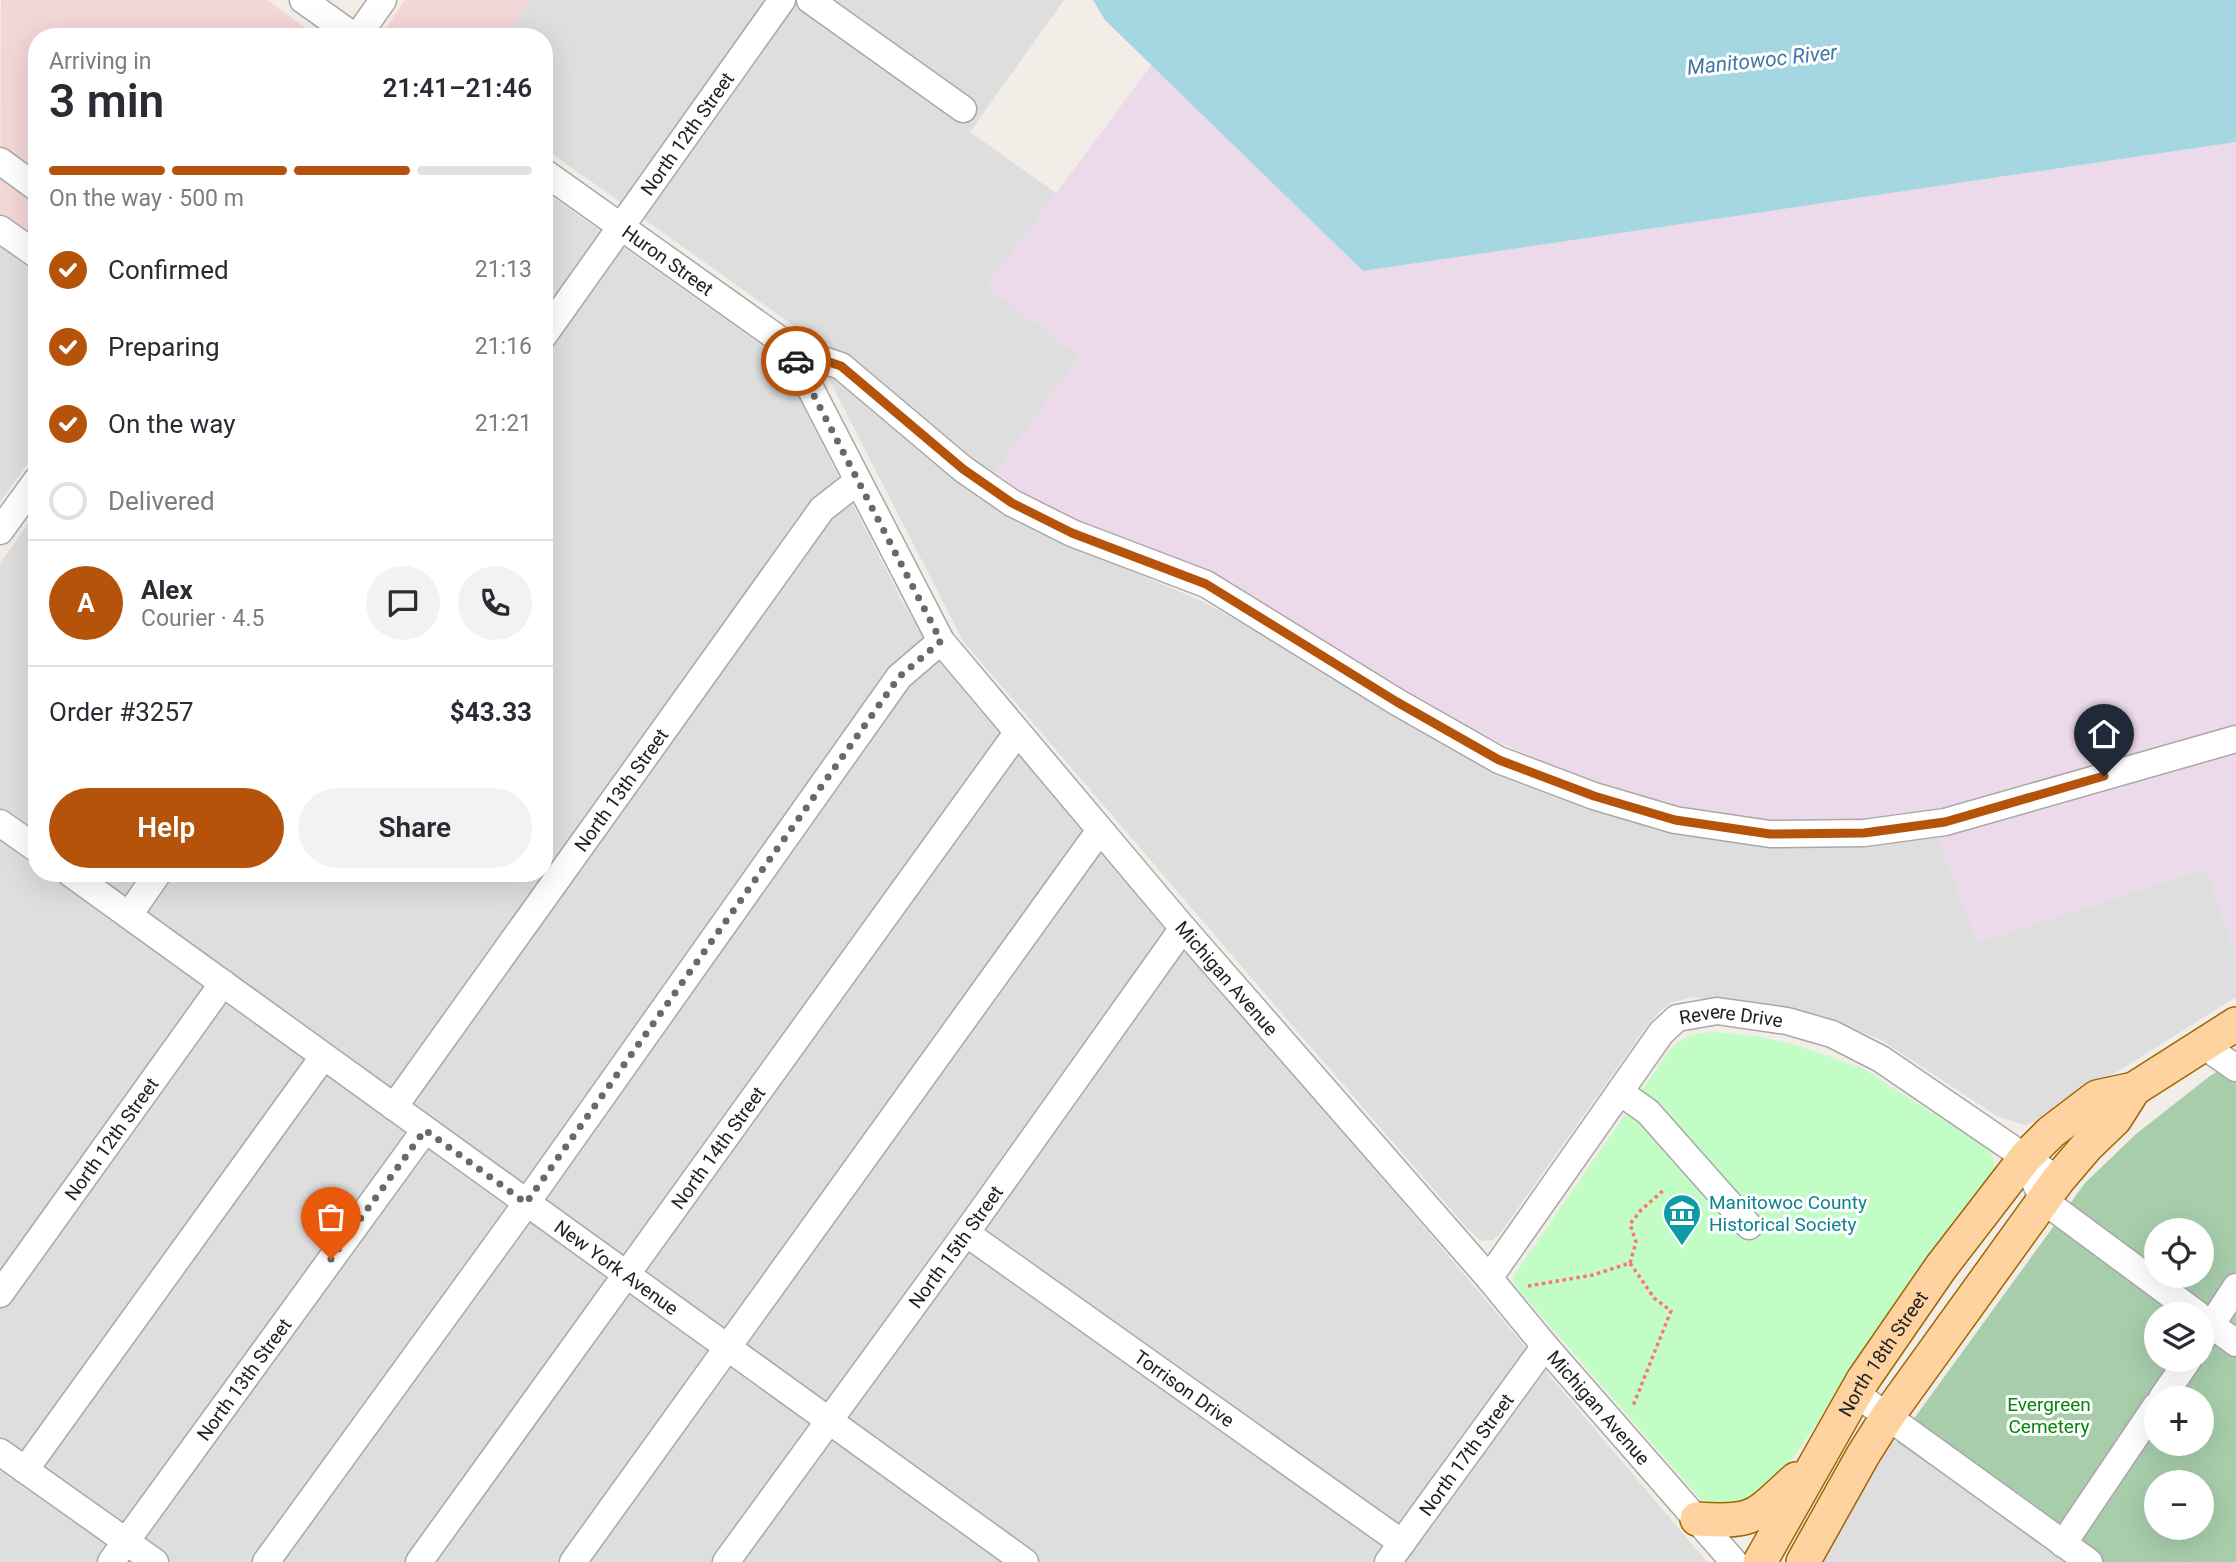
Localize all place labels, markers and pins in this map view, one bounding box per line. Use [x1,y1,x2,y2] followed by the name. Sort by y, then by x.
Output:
[2074,704,2134,776] pin
[301,1187,361,1259] pin
[1709,1191,1867,1236] place label: Manitowoc County Historical Society
[1661,1192,1703,1247] museum icon: Manitowoc County Historical Society

